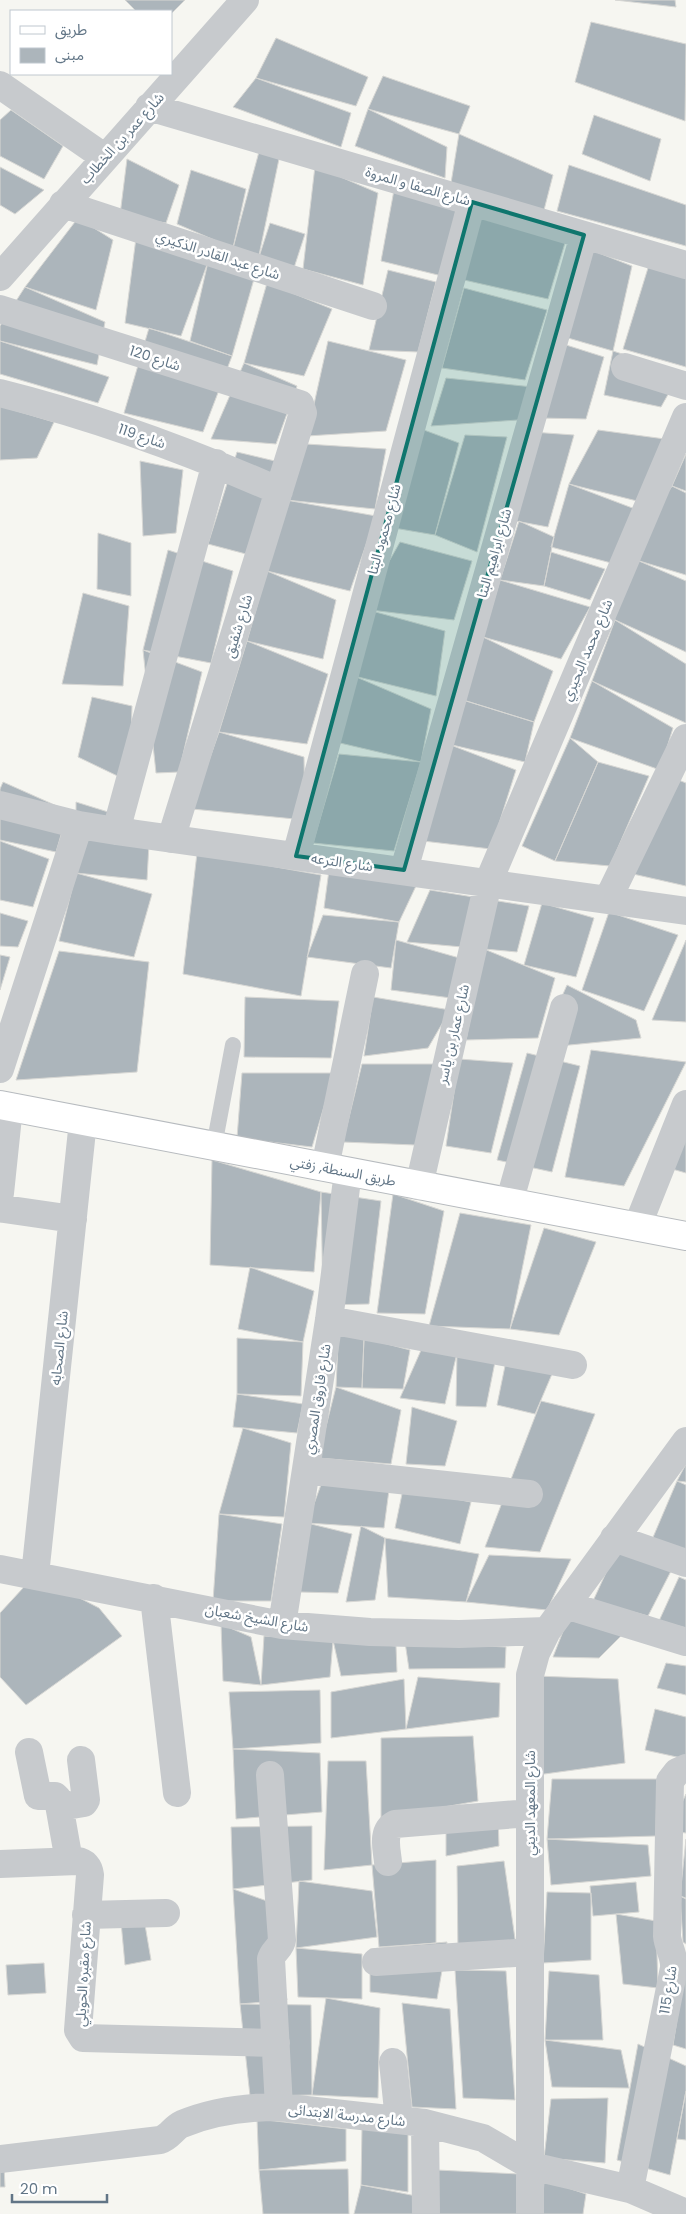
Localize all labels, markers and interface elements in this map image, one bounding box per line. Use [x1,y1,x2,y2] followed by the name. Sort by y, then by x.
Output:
[10,10,172,75] legend
[55,19,87,40] text: طريق
[55,44,84,65] text: مبنى
[75,88,169,189] street label: شارع عمر بن الخطاب
[363,161,473,212] street label: شارع الصفا و المروة
[153,226,283,286] street label: شارع عبد القادر الذكيري
[127,340,183,377] street label: شارع 120
[115,419,168,454] street label: شارع 119
[362,481,407,577] street label: شارع محمود البنا
[472,506,517,600] street label: شارع ابراهيم البنا
[219,592,258,661] street label: شارع شفيق
[557,596,619,704] street label: شارع محمد البحيري
[310,848,374,877] street label: شارع الترعه
[432,982,475,1087] street label: شارع عمار بن ياسر
[288,1151,398,1192] street label: طريق السنطة, زفتي
[45,1310,74,1386] street label: شارع الصحابه
[298,1342,337,1456] street label: شارع فاروق المصري
[204,1599,310,1638] street label: شارع الشيخ شعبان
[520,1750,541,1856] street label: شارع المعهد الديني
[70,1921,97,2027] street label: شارع مقبره الحويلي
[654,1964,683,2016] street label: شارع 115
[287,2099,406,2132] street label: شارع مدرسة الابتدائى
[12,2172,108,2204] scale bar
[20,2178,58,2199] text: 20 m

